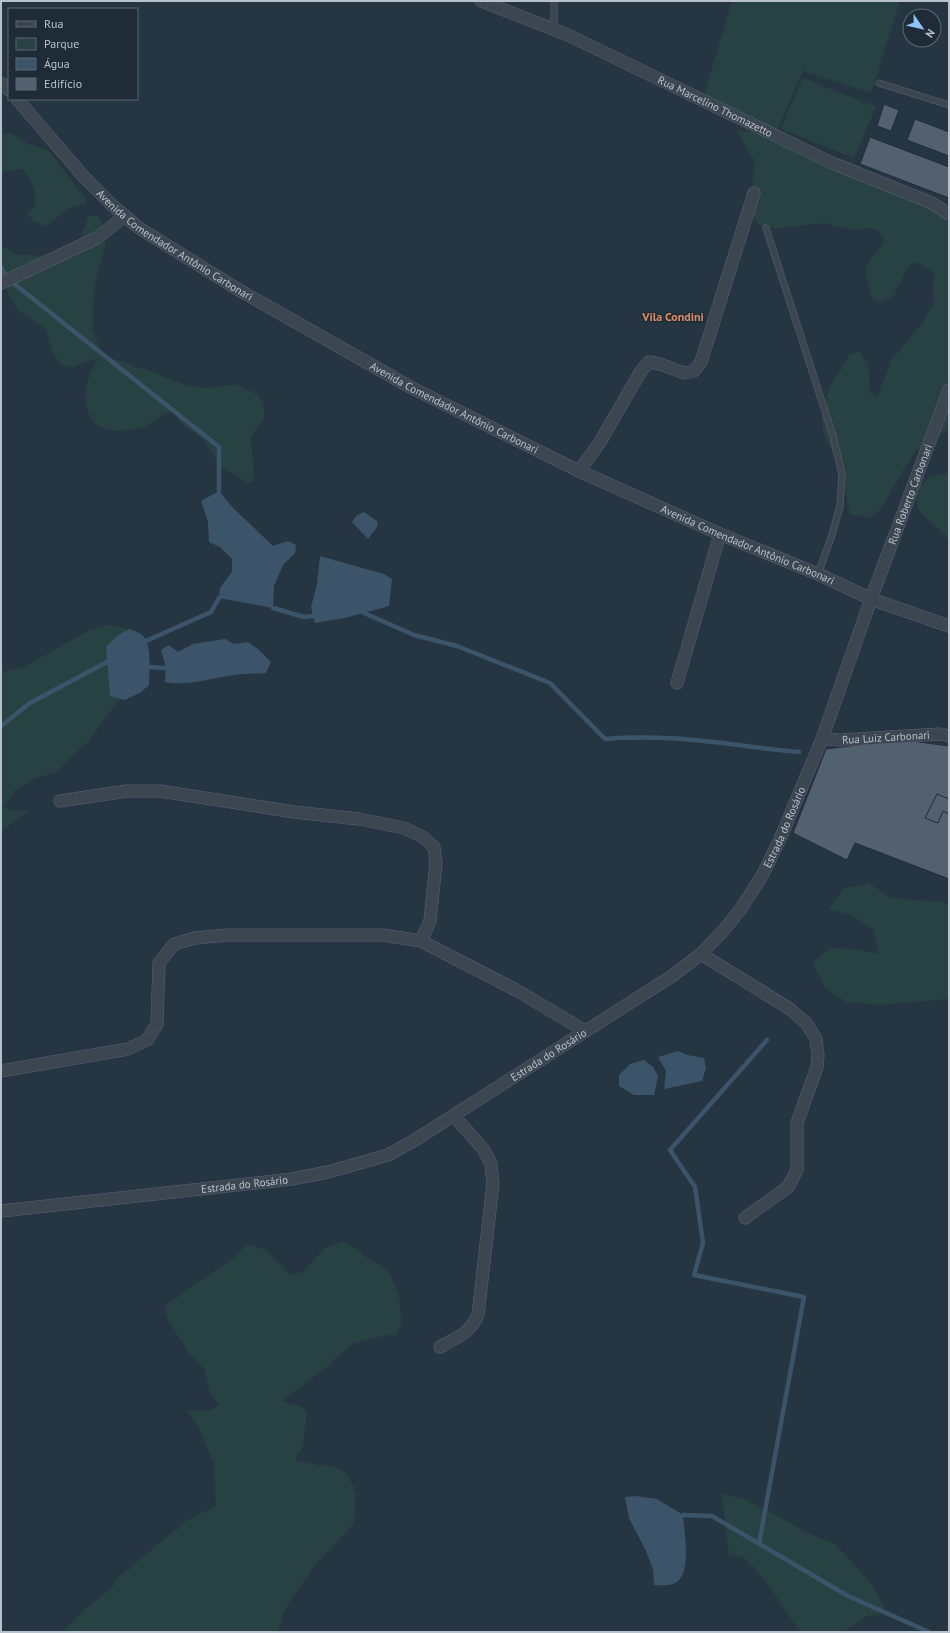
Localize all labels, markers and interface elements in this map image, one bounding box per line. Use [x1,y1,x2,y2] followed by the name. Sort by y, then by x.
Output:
[8,8,138,100] legend
[902,8,942,48] north arrow
[44,16,63,31] text: Rua
[922,27,938,41] text: N
[44,36,79,51] text: Parque
[44,56,70,71] text: Água
[656,73,775,140] street label: Rua Marcelino Thomazetto
[44,76,82,91] text: Edifício
[94,187,256,304] street label: Avenida Comendador Antônio Carbonari
[641,309,704,324] district label: Vila Condini
[368,359,541,457] street label: Avenida Comendador Antônio Carbonari
[885,442,935,546] street label: Rua Roberto Carbonari
[659,502,837,588] street label: Avenida Comendador Antônio Carbonari
[842,728,930,747] street label: Rua Luiz Carbonari
[760,784,808,870] street label: Estrada do Rosário
[508,1025,589,1084] street label: Estrada do Rosário
[200,1172,289,1196] street label: Estrada do Rosário

